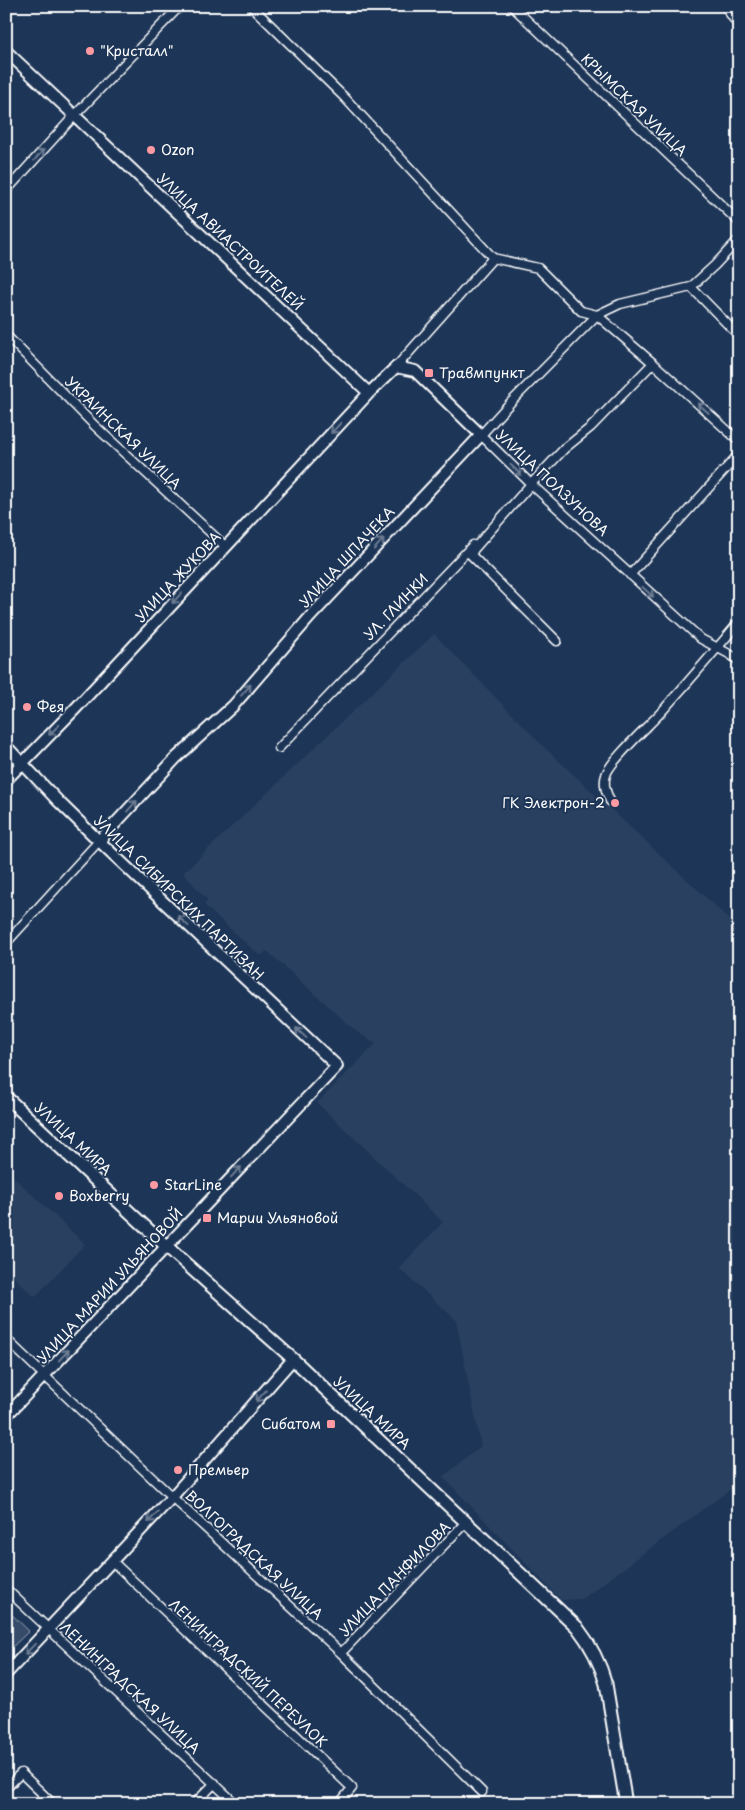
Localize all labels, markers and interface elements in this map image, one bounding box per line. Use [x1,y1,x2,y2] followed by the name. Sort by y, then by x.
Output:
[100,40,173,61] place label: "Кристалл"
[84,45,96,57] marker: "Кристалл"
[577,48,692,161] street label: КРЫМСКАЯ УЛИЦА
[161,139,194,160] place label: Ozon
[145,144,157,156] marker: Ozon
[33,148,45,161] one-way arrow
[153,168,308,315] street label: УЛИЦА АВИАСТРОИТЕЛЕЙ
[439,362,525,383] place label: Травмпункт
[423,367,435,379] marker: Травмпункт
[61,371,186,494] street label: УКРАИНСКАЯ УЛИЦА
[696,402,709,414] one-way arrow
[330,422,342,435] one-way arrow
[491,425,613,541] street label: УЛИЦА ПОЛЗУНОВА
[510,463,522,476] one-way arrow
[294,501,399,612] street label: УЛИЦА ШПАЧЕКА
[130,527,225,627] street label: УЛИЦА ЖУКОВА
[373,537,385,550] one-way arrow
[358,569,433,645] street label: УЛ. ГЛИНКИ
[642,586,655,597] one-way arrow
[171,592,183,605] one-way arrow
[240,684,251,697] one-way arrow
[37,696,64,717] place label: Фея
[21,701,33,713] marker: Фея
[49,723,61,735] one-way arrow
[502,792,605,813] place label: ГК Электрон-2
[609,797,621,809] marker: ГК Электрон-2
[126,799,138,812] one-way arrow
[90,810,269,985] street label: УЛИЦА СИБИРСКИХ ПАРТИЗАН
[177,915,190,927] one-way arrow
[295,1027,308,1039] one-way arrow
[30,1097,117,1180] street label: УЛИЦА МИРА
[229,1166,242,1178] one-way arrow
[164,1174,222,1195] place label: StarLine
[148,1179,160,1191] marker: StarLine
[69,1185,129,1206] place label: Boxberry
[53,1190,65,1202] marker: Boxberry
[32,1203,187,1368] street label: УЛИЦА МАРИИ УЛЬЯНОВОЙ
[217,1207,338,1228] place label: Марии Ульяновой
[201,1212,213,1224] marker: Марии Ульяновой
[58,1349,70,1362] one-way arrow
[329,1371,416,1454] street label: УЛИЦА МИРА
[255,1389,266,1402] one-way arrow
[261,1413,321,1434] place label: Сибатом
[325,1418,337,1430] marker: Сибатом
[188,1459,249,1480] place label: Премьер
[172,1464,184,1476] marker: Премьер
[181,1485,328,1624] street label: ВОЛГОГРАДСКАЯ УЛИЦА
[147,1511,159,1524] one-way arrow
[334,1517,455,1641] street label: УЛИЦА ПАНФИЛОВА
[165,1593,332,1752] street label: ЛЕНИНГРАДСКИЙ ПЕРЕУЛОК
[56,1617,205,1759] street label: ЛЕНИНГРАДСКАЯ УЛИЦА
[24,1643,36,1655] one-way arrow

